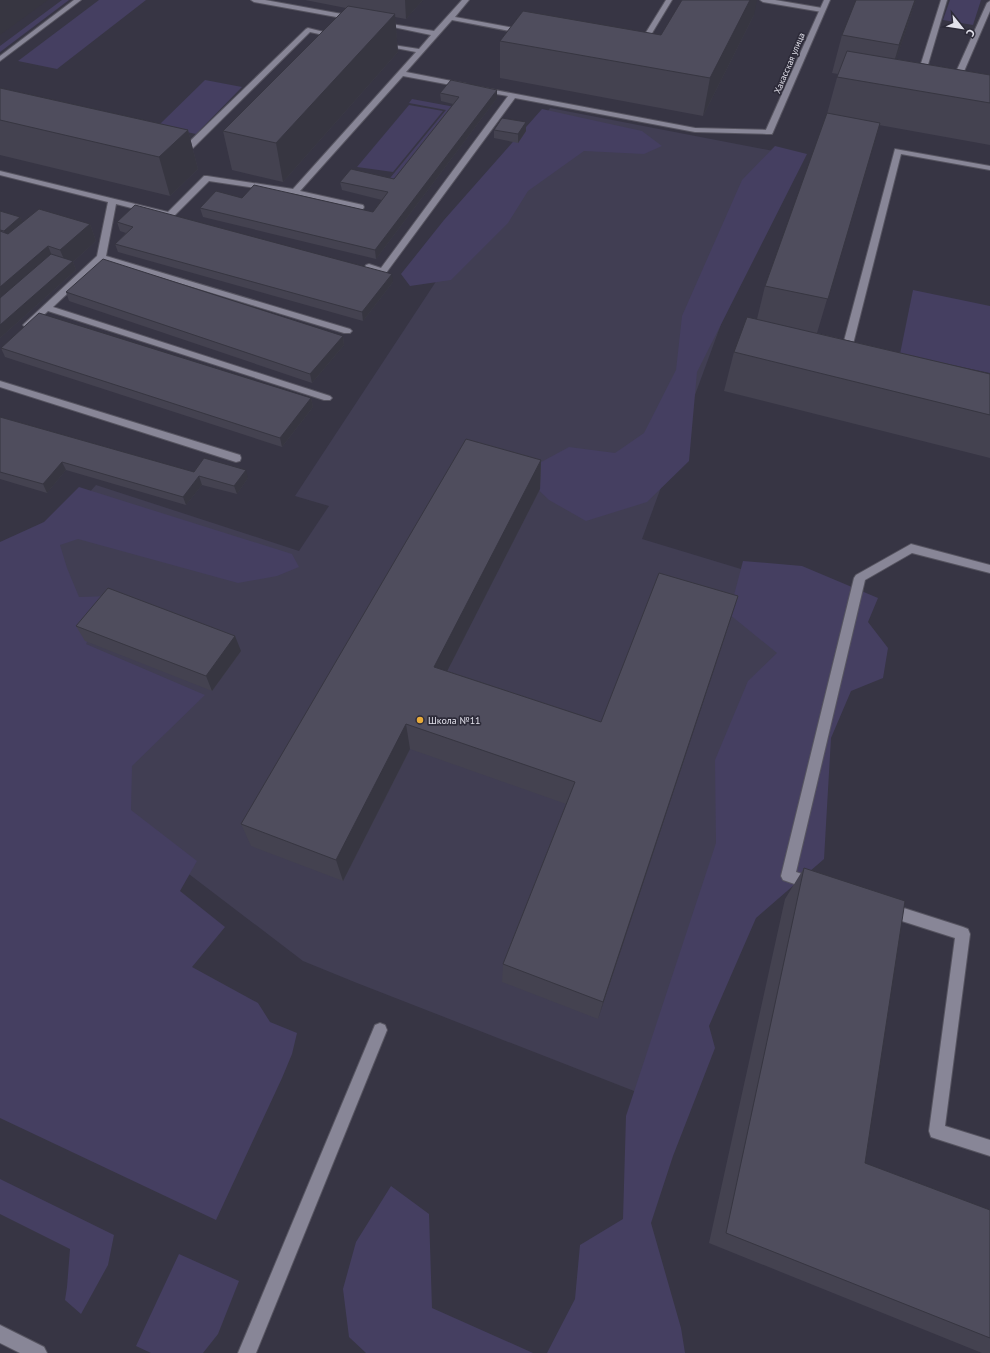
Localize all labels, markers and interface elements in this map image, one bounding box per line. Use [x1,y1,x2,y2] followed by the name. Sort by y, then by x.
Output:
[942,8,982,48] north arrow
[963,27,978,39] text: С
[771,31,807,95] street label: Хакасская улица
[428,714,481,727] place label: Школа №11
[415,715,425,725] marker: Школа №11

